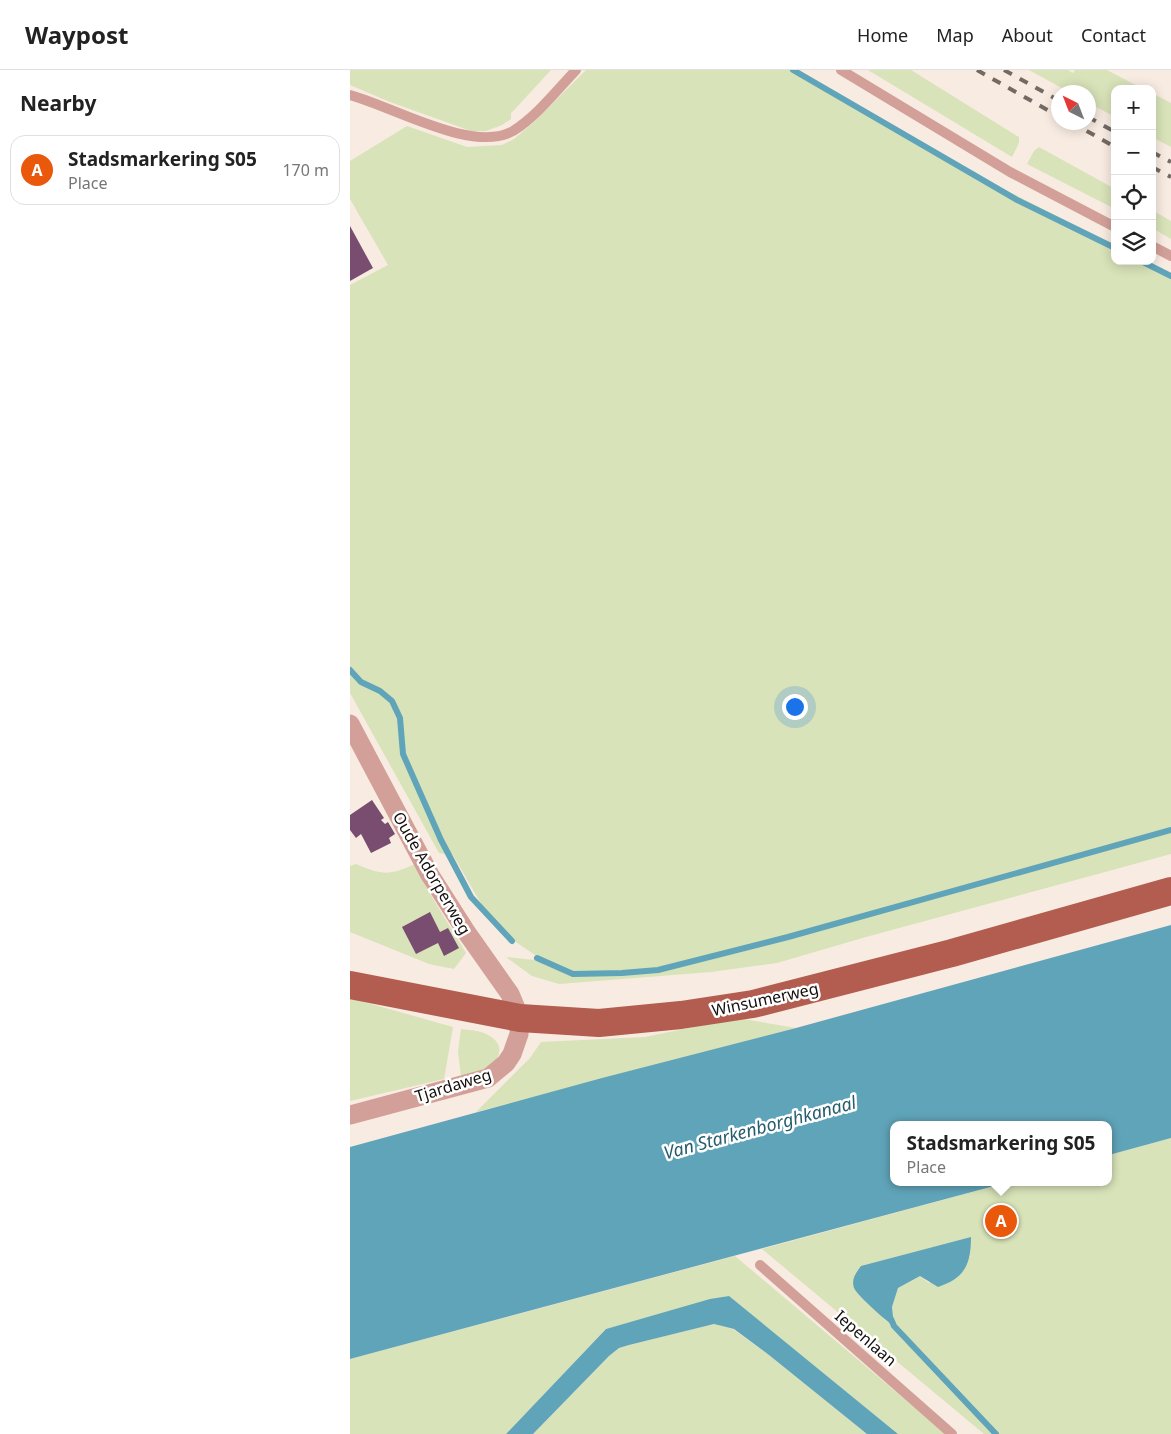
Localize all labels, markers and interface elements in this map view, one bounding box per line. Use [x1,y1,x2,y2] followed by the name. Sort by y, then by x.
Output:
[25,18,128,51] text: Waypost
[857,23,908,47] text: Home
[936,23,974,47] text: Map
[1002,23,1053,47] text: About
[1081,23,1146,47] text: Contact
[1051,85,1096,130] north arrow
[1111,85,1156,265] map controls
[1111,85,1156,130] button: +
[20,89,96,117] text: Nearby
[1111,130,1156,175] button: −
[68,146,257,172] text: Stadsmarkering S05
[31,159,43,181] text: A
[282,159,329,181] text: 170 m
[68,172,108,194] text: Place
[1111,175,1156,220] button: locate
[1111,220,1156,265] button: layers
[782,694,808,720] your location
[388,807,476,939] street label: Oude Adorperweg
[710,977,820,1021] street label: Winsumerweg
[412,1063,494,1107] street label: Tjardaweg
[661,1090,859,1164] water label: Van Starkenborghkanaal
[890,1121,1112,1186] popup
[907,1130,1095,1156] text: Stadsmarkering S05
[907,1156,946,1178] text: Place
[985,1202,1017,1240] pin: A
[830,1305,902,1371] street label: Iepenlaan

